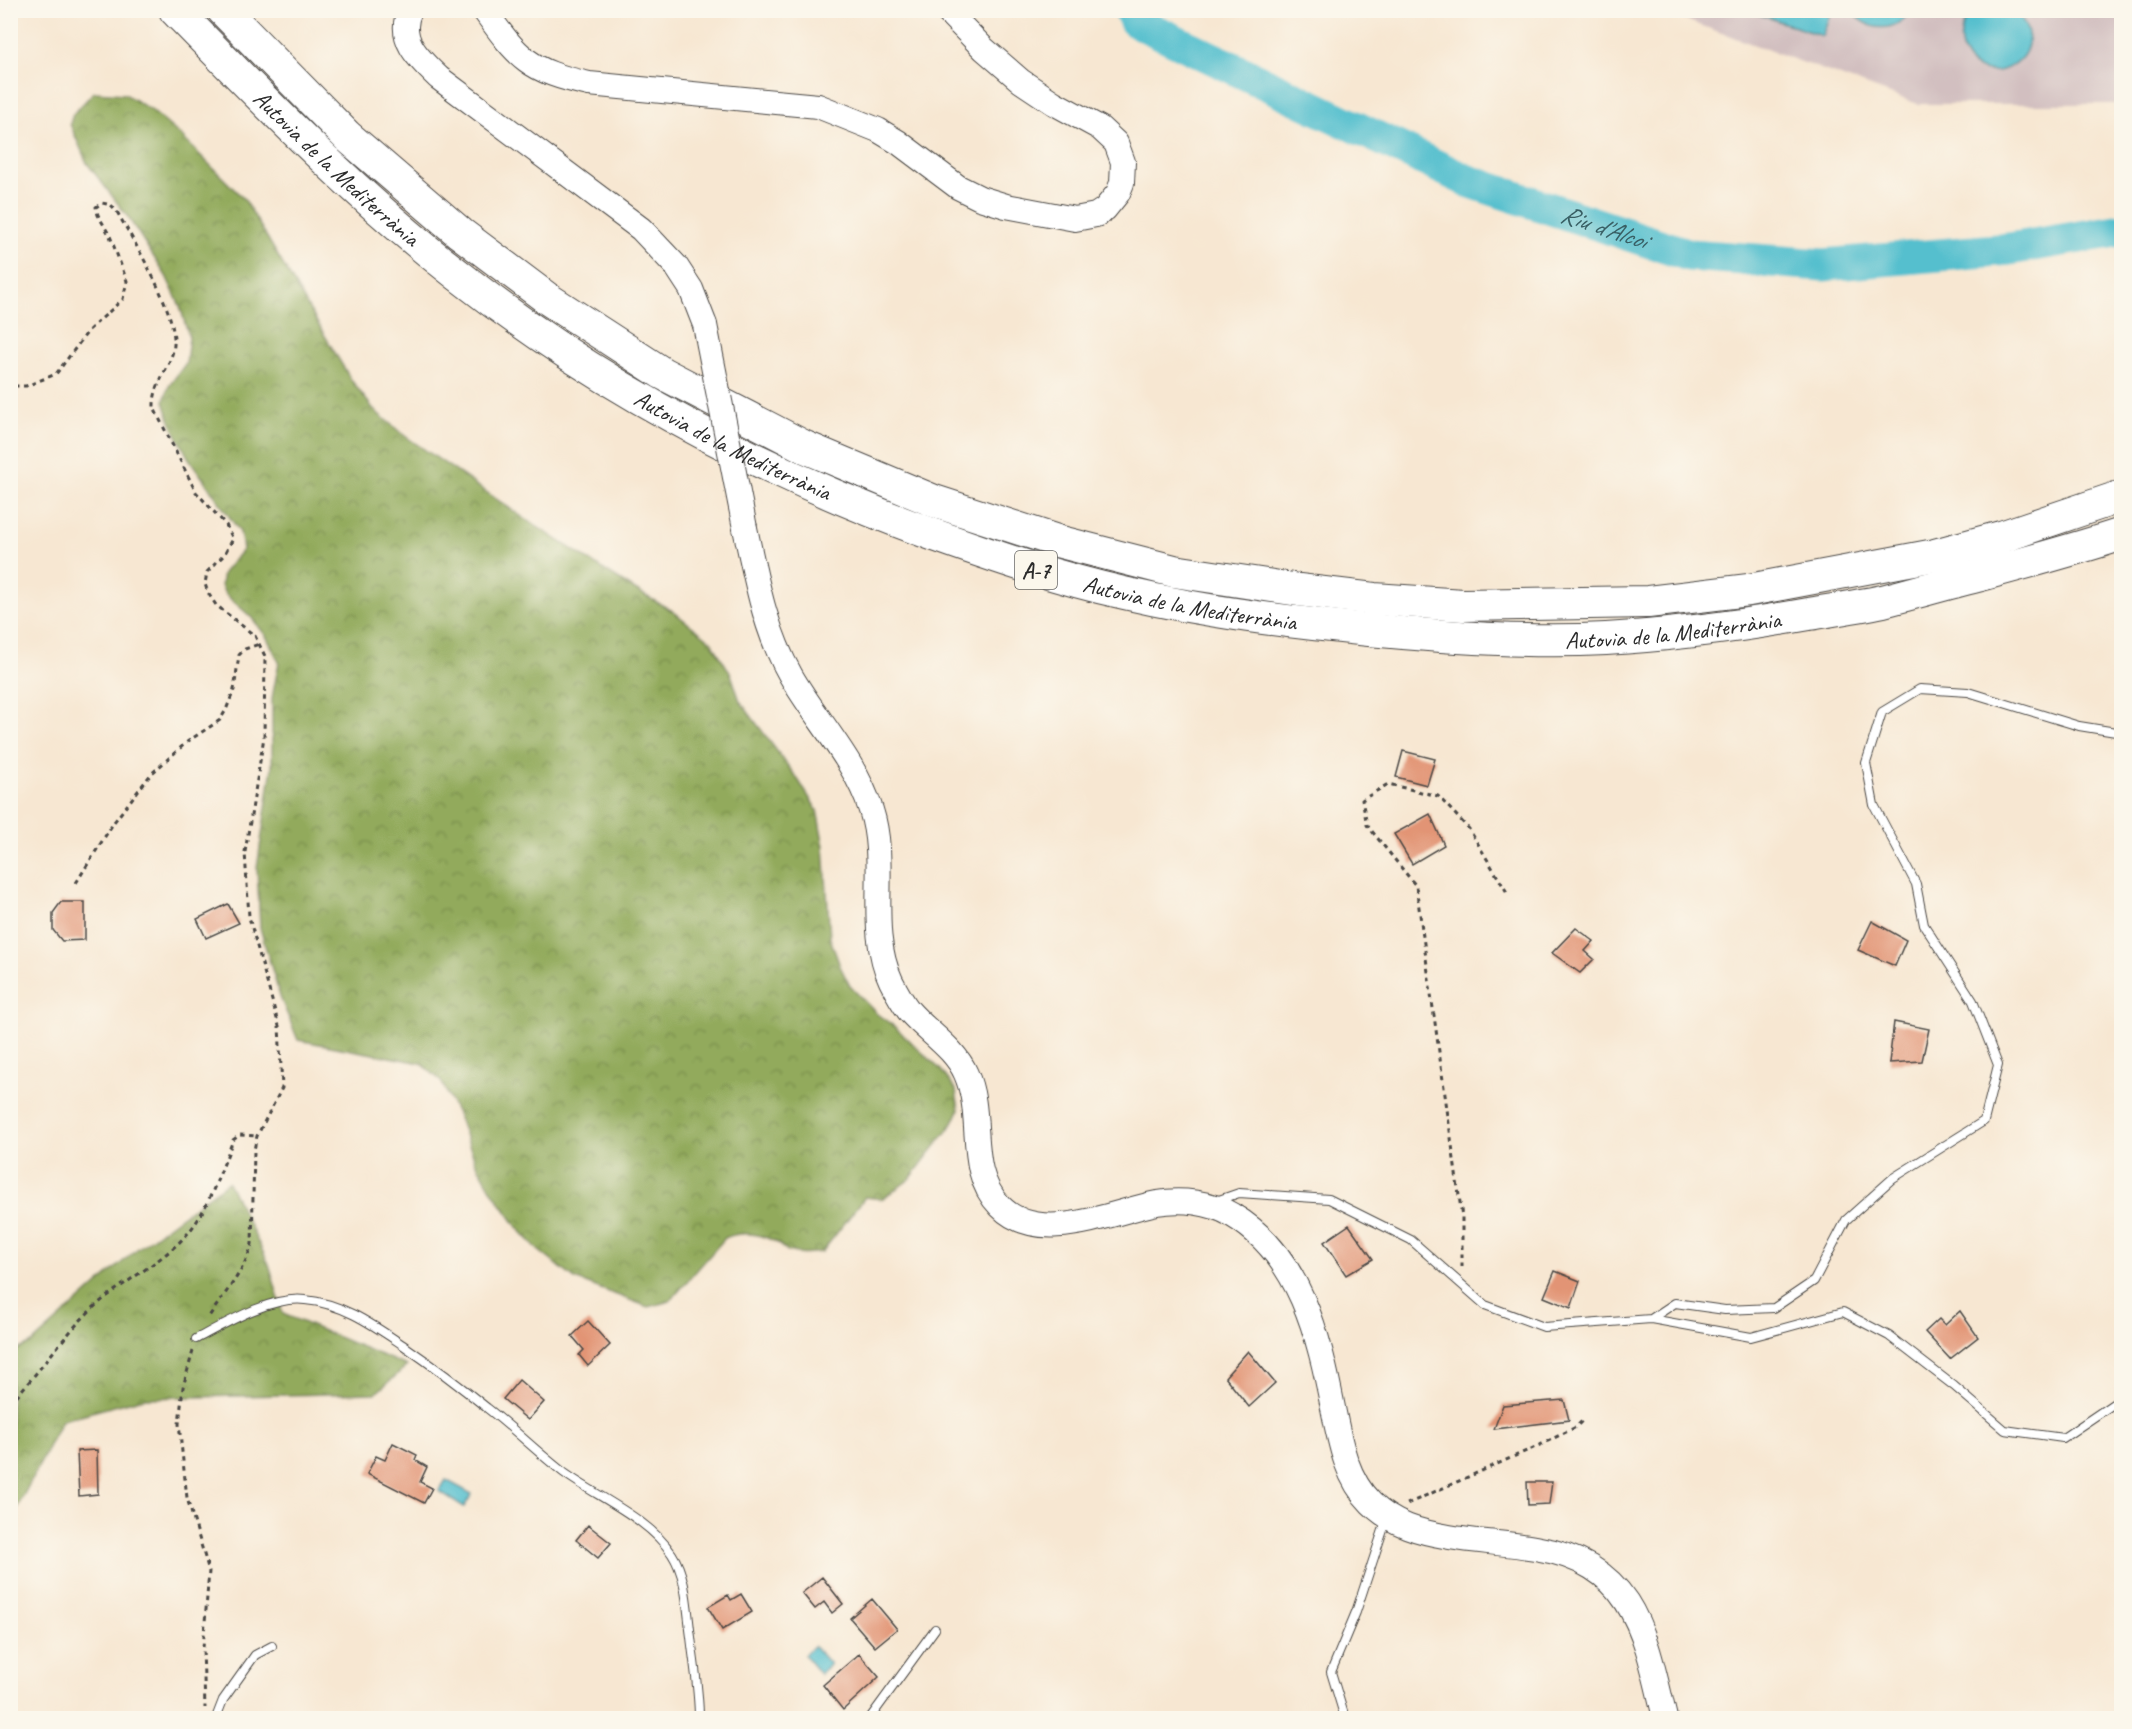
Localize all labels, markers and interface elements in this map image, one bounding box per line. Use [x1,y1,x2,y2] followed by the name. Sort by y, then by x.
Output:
[247,83,427,254] street label: Autovia de la Mediterrània
[1557,197,1657,259] water label: Riu d'Alcoi
[629,383,837,508] street label: Autovia de la Mediterrània
[1015,551,1057,589] road number: A-7
[1080,569,1299,637] street label: Autovia de la Mediterrània
[1565,604,1784,655] street label: Autovia de la Mediterrània

